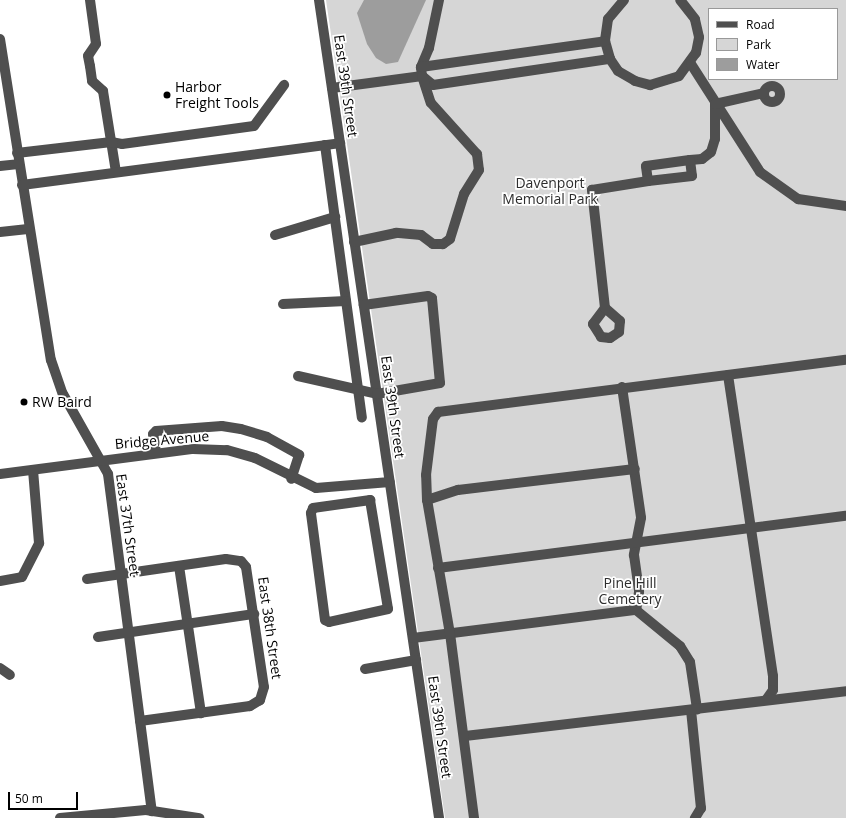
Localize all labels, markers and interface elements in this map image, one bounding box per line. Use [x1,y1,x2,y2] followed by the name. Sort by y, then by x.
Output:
[708,8,838,80] legend
[746,16,775,33] text: Road
[331,34,361,138] street label: East 39th Street
[746,36,771,53] text: Park
[746,56,780,73] text: Water
[175,79,259,112] place label: Harbor Freight Tools
[162,90,172,100] marker: Harbor Freight Tools
[502,175,598,208] park label: Davenport Memorial Park
[378,355,408,459] street label: East 39th Street
[32,394,92,410] place label: RW Baird
[19,397,29,407] marker: RW Baird
[114,428,210,452] street label: Bridge Avenue
[113,473,143,577] street label: East 37th Street
[598,575,662,608] park label: Pine Hill Cemetery
[255,576,285,680] street label: East 38th Street
[425,675,455,779] street label: East 39th Street
[10,784,80,810] scale bar
[15,790,43,807] text: 50 m

